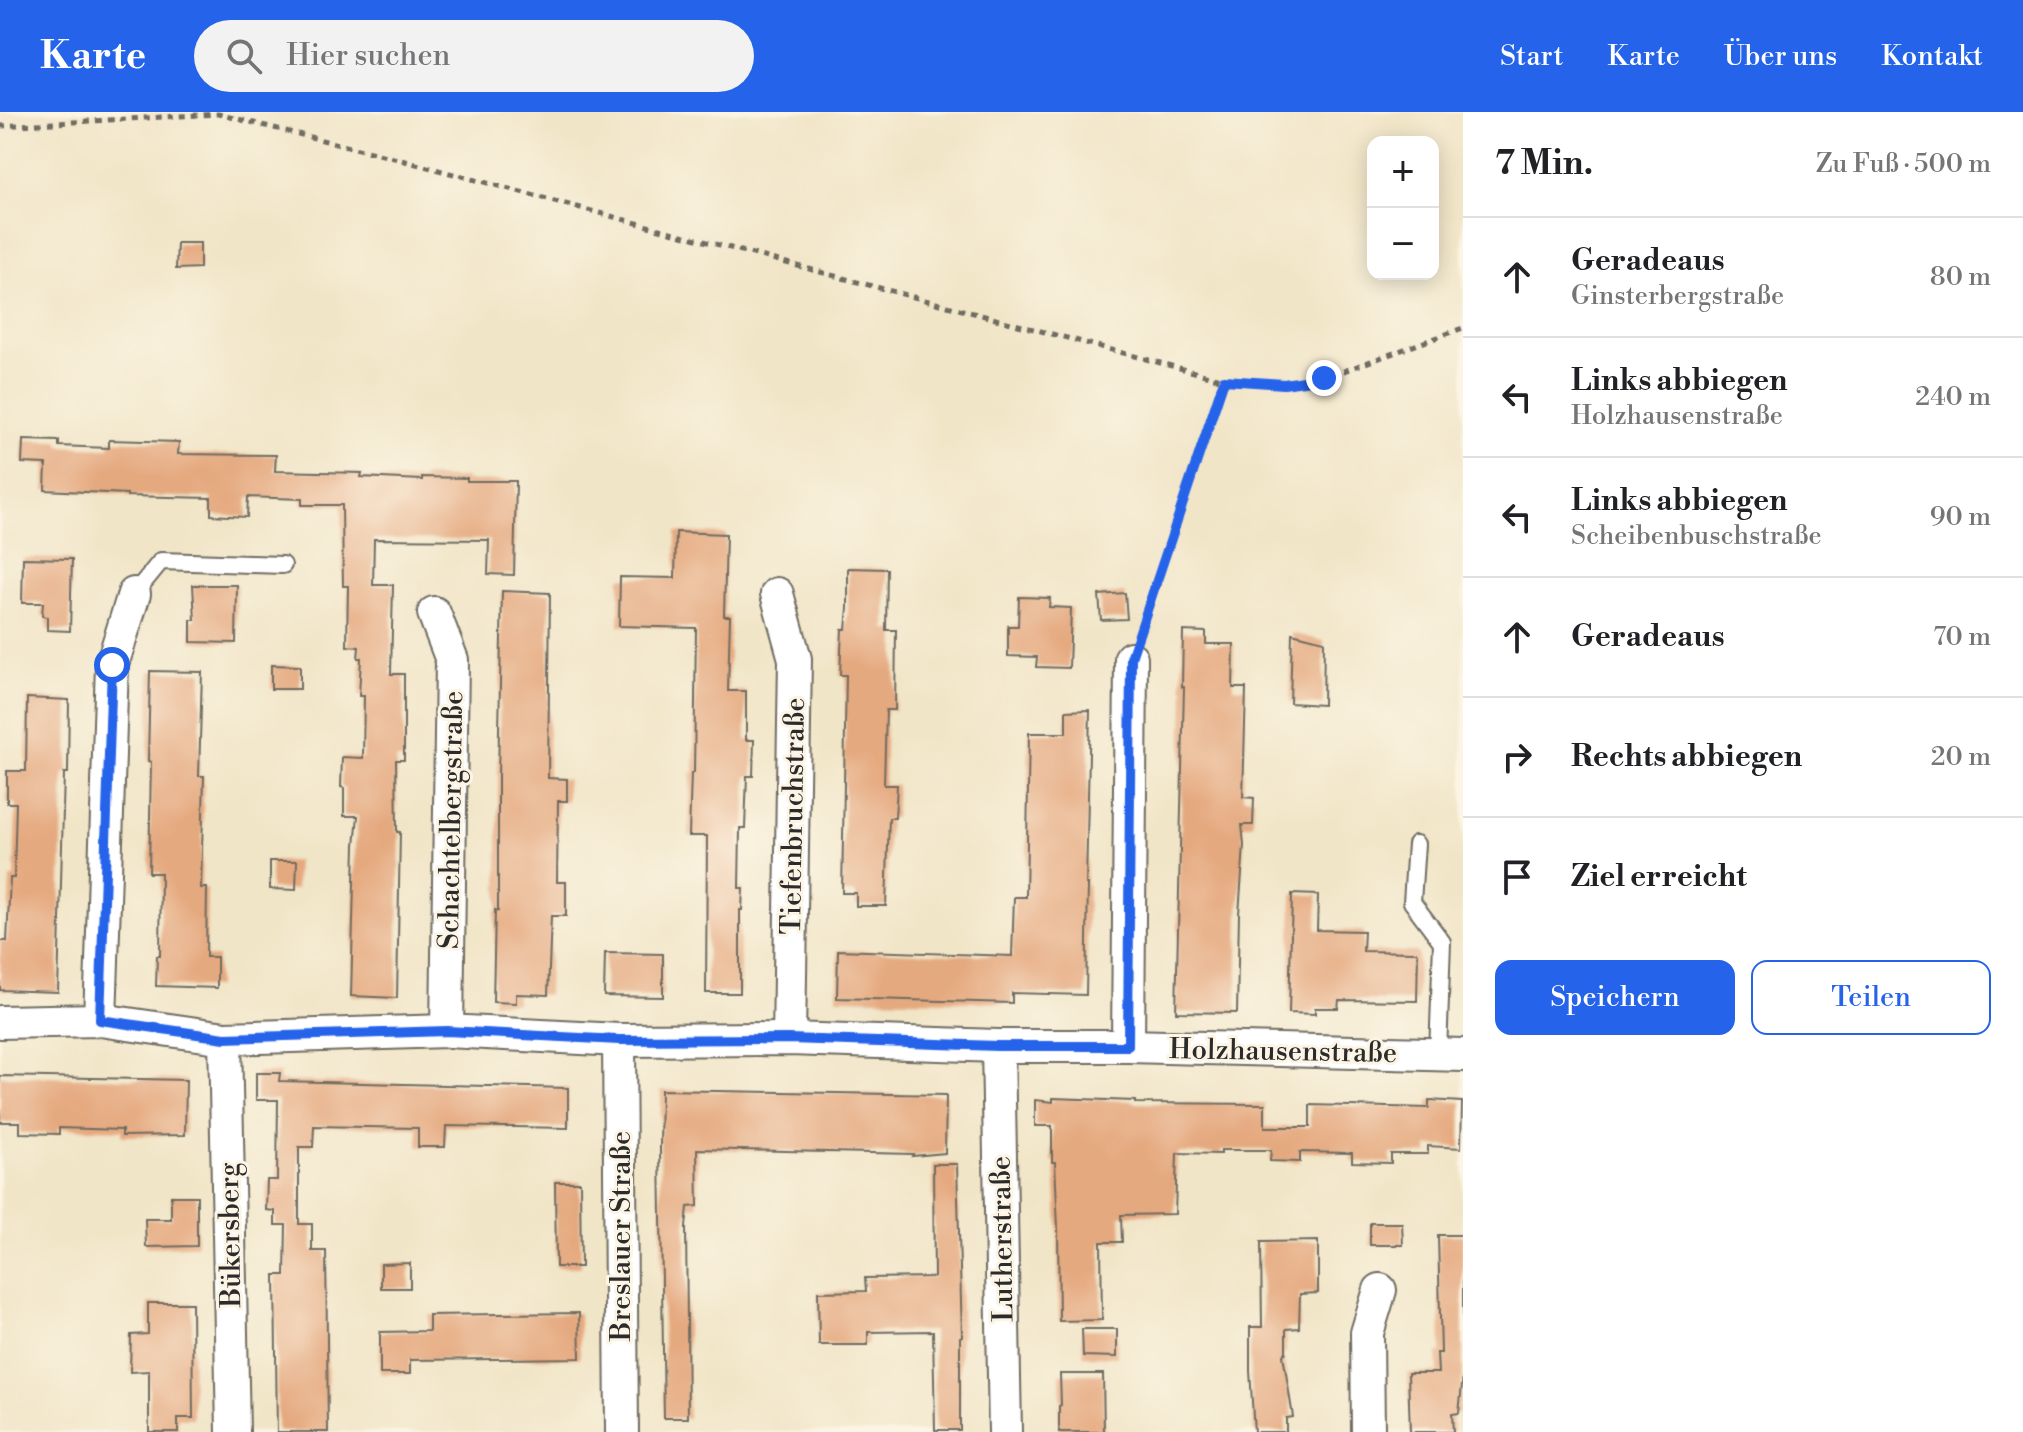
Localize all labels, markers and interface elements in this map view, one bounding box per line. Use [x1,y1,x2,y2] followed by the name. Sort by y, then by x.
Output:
[194,20,754,92] search box
[40,33,146,80] text: Karte
[222,34,266,78] icon: search
[286,37,450,75] text: Hier suchen
[1500,39,1563,74] text: Start
[1607,39,1680,74] text: Karte
[1724,39,1837,74] text: Über uns
[1881,39,1983,74] text: Kontakt
[1367,136,1439,280] map controls
[1367,136,1439,208] button: +
[1495,143,1593,185] text: 7 Min.
[1816,148,1991,180] text: Zu Fuß · 500 m
[1367,208,1439,280] button: −
[1571,242,1725,280] text: Geradeaus
[1495,255,1539,299] icon: ahead
[1930,261,1991,293] text: 80 m
[1571,280,1784,312] text: Ginsterbergstraße
[1306,360,1342,396] route end
[1571,362,1787,400] text: Links abbiegen
[1495,375,1539,419] icon: left
[1915,381,1991,413] text: 240 m
[1571,400,1783,432] text: Holzhausenstraße
[1571,482,1787,520] text: Links abbiegen
[1495,495,1539,539] icon: left
[1930,501,1991,533] text: 90 m
[1571,520,1822,552] text: Scheibenbuschstraße
[1495,615,1539,659] icon: ahead
[1571,618,1725,656] text: Geradeaus
[1933,621,1991,653] text: 70 m
[94,647,130,683] route start
[432,691,471,950] street label: Schachtelbergstraße
[774,697,813,935] street label: Tiefenbruchstraße
[1495,735,1539,779] icon: right
[1571,738,1802,776] text: Rechts abbiegen
[1931,741,1991,773] text: 20 m
[1495,855,1539,899] icon: arrive
[1571,858,1747,896] text: Ziel erreicht
[1495,960,1735,1035] button: Speichern
[1751,960,1991,1035] button: Teilen
[1169,1032,1397,1071] street label: Holzhausenstraße
[604,1131,639,1342] street label: Breslauer Straße
[984,1156,1021,1322] street label: Lutherstraße
[212,1162,249,1309] street label: Bükersberg

